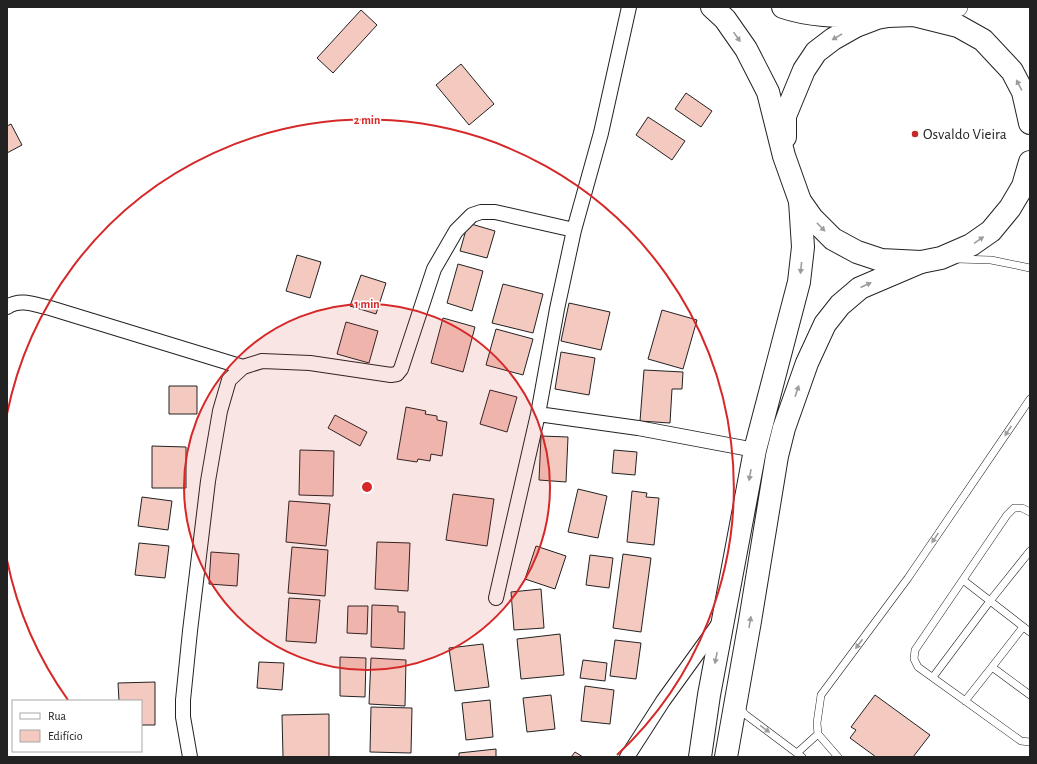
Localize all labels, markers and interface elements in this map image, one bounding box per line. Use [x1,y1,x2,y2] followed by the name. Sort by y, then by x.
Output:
[733,31,741,42] one-way arrow
[831,33,843,40] one-way arrow
[1016,79,1023,91] one-way arrow
[354,114,380,126] text: 2 min
[923,127,1007,142] place label: Osvaldo Vieira
[910,129,920,139] marker: Osvaldo Vieira
[816,222,826,232] one-way arrow
[973,236,984,244] one-way arrow
[798,262,804,274] one-way arrow
[860,282,872,288] one-way arrow
[354,298,380,310] text: 1 min
[794,385,800,397] one-way arrow
[1004,426,1012,436] one-way arrow
[747,469,753,481] one-way arrow
[360,480,374,494] centre of rings
[931,533,939,544] one-way arrow
[747,616,753,628] one-way arrow
[855,638,863,649] one-way arrow
[713,652,719,664] one-way arrow
[12,700,142,752] legend
[48,710,67,722] text: Rua
[760,725,770,733] one-way arrow
[48,730,83,742] text: Edifício

